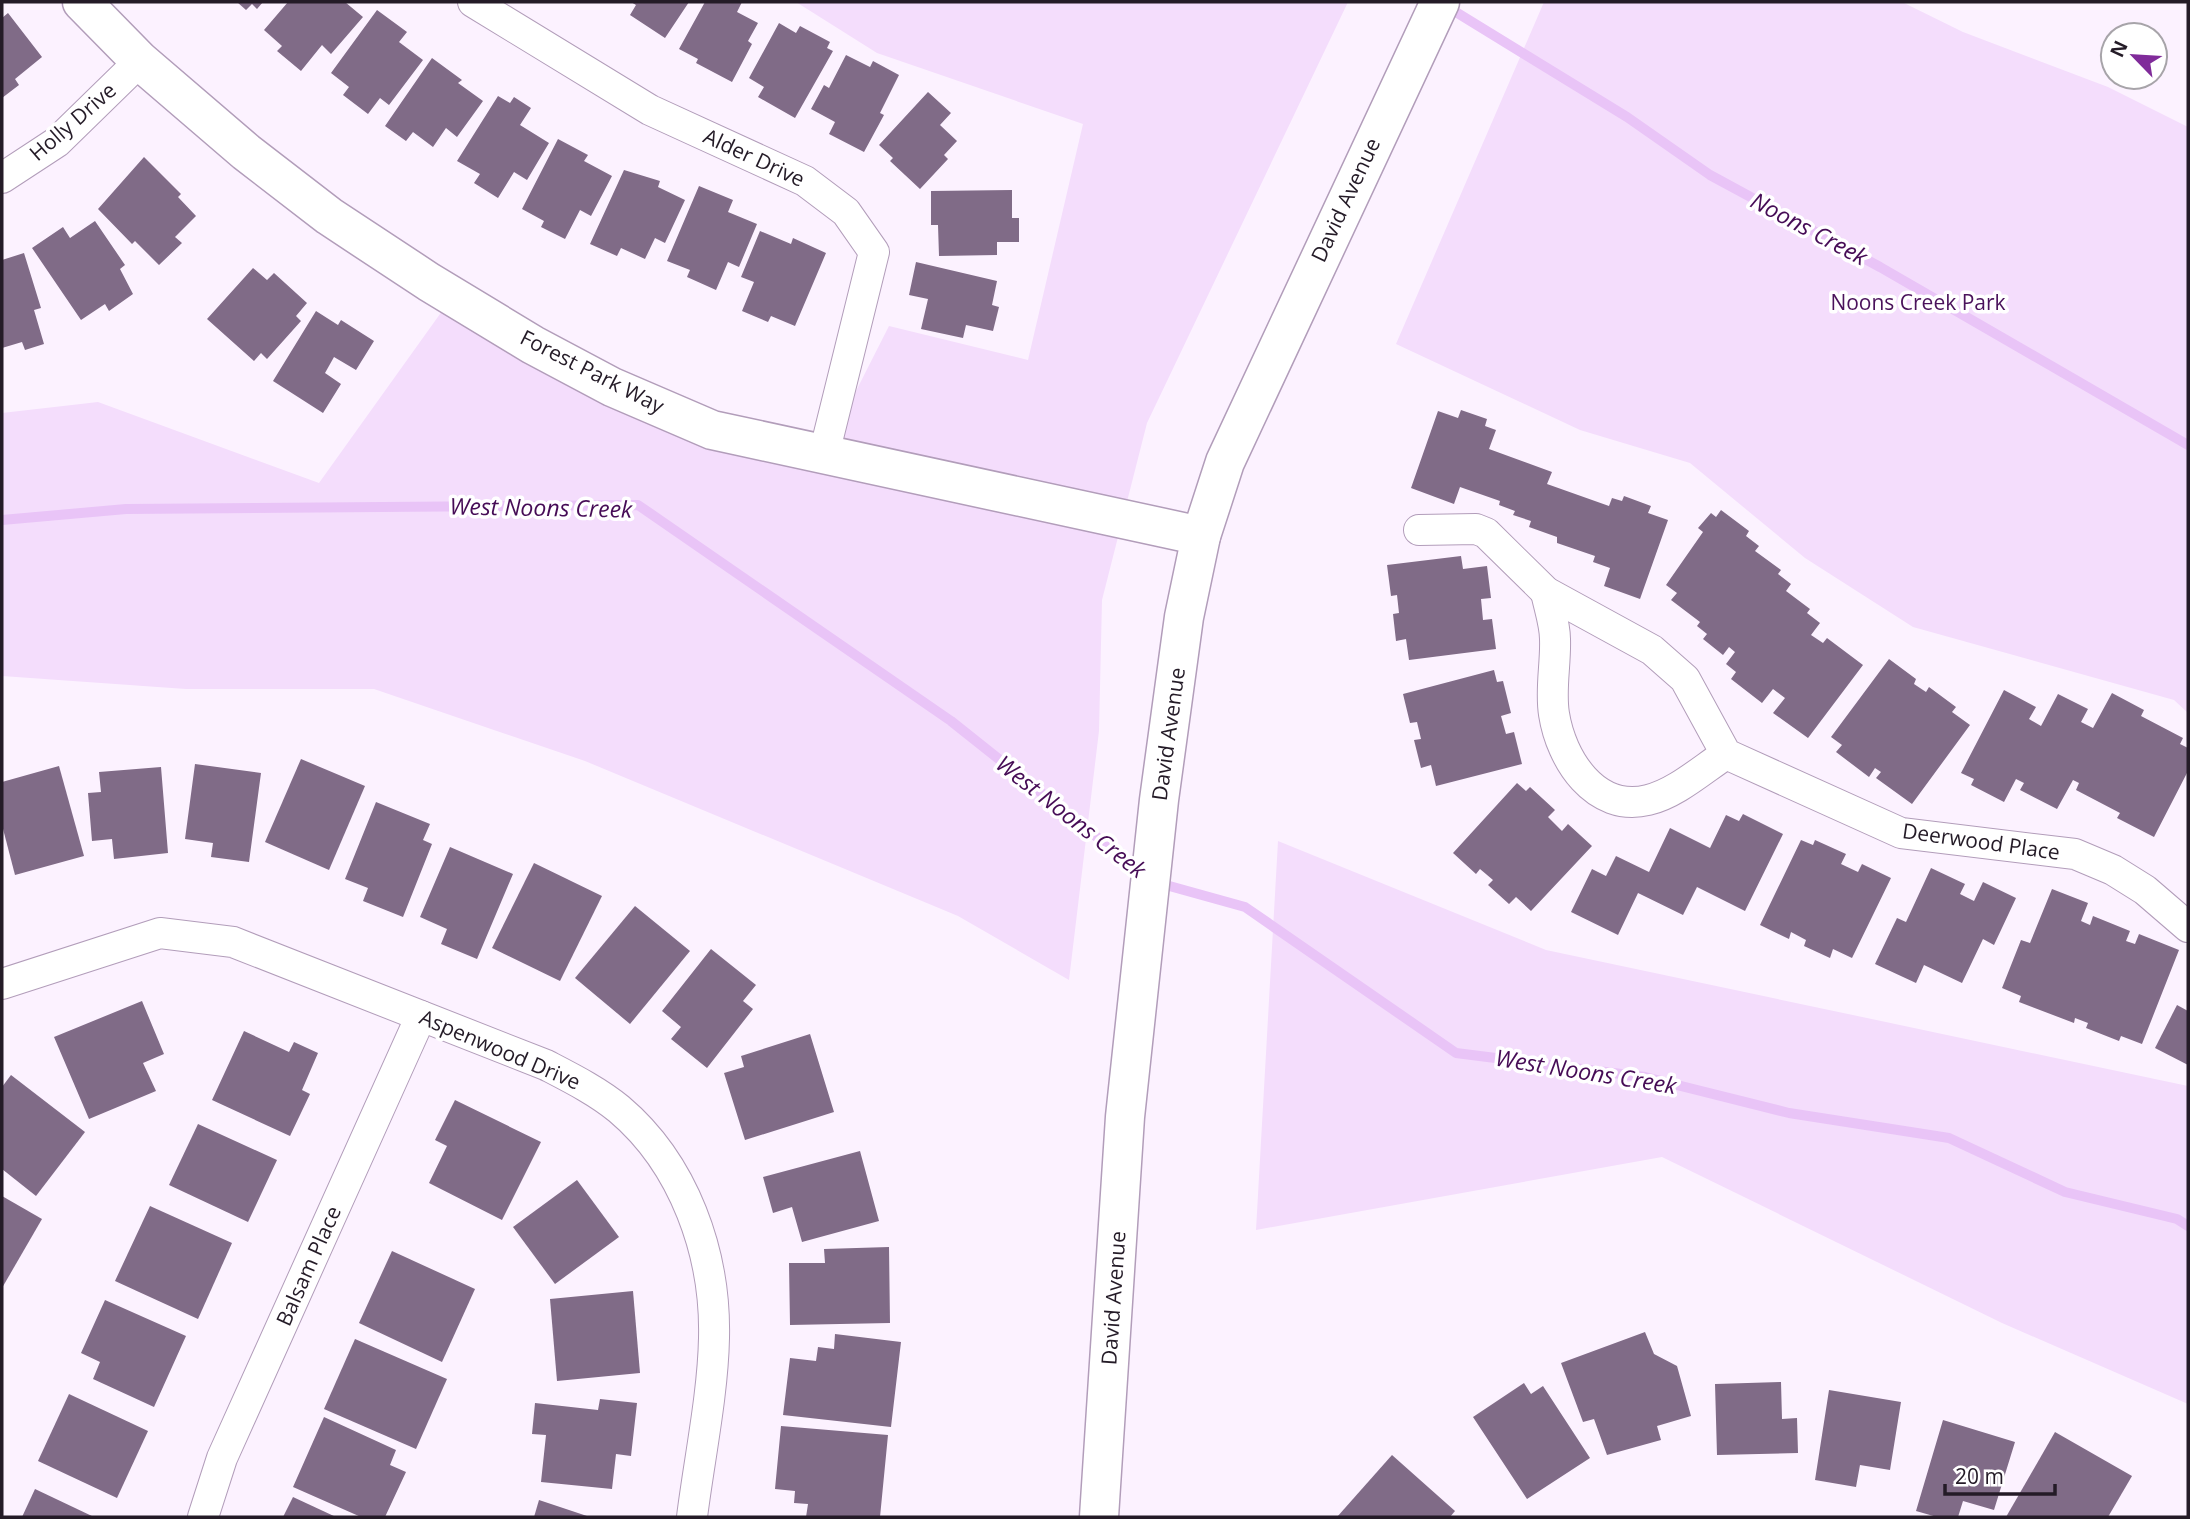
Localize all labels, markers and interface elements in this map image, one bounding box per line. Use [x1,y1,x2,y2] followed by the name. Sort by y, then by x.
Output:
[2099,21,2169,91] north arrow
[2104,36,2134,61] text: N
[23,76,122,167] street label: Holly Drive
[699,121,810,193] street label: Alder Drive
[1304,133,1386,266] street label: David Avenue
[1745,184,1874,273] water label: Noons Creek
[1830,288,2006,316] park label: Noons Creek Park
[516,323,670,420] street label: Forest Park Way
[449,489,633,525] water label: West Noons Creek
[1145,666,1191,802] street label: David Avenue
[990,747,1154,885] water label: West Noons Creek
[1901,816,2062,866] street label: Deerwood Place
[416,1003,585,1096] street label: Aspenwood Drive
[1494,1041,1680,1101] water label: West Noons Creek
[269,1201,347,1330] street label: Balsam Place
[1094,1230,1132,1366] street label: David Avenue
[1945,1452,2055,1496] scale bar
[1955,1462,2004,1490] text: 20 m

